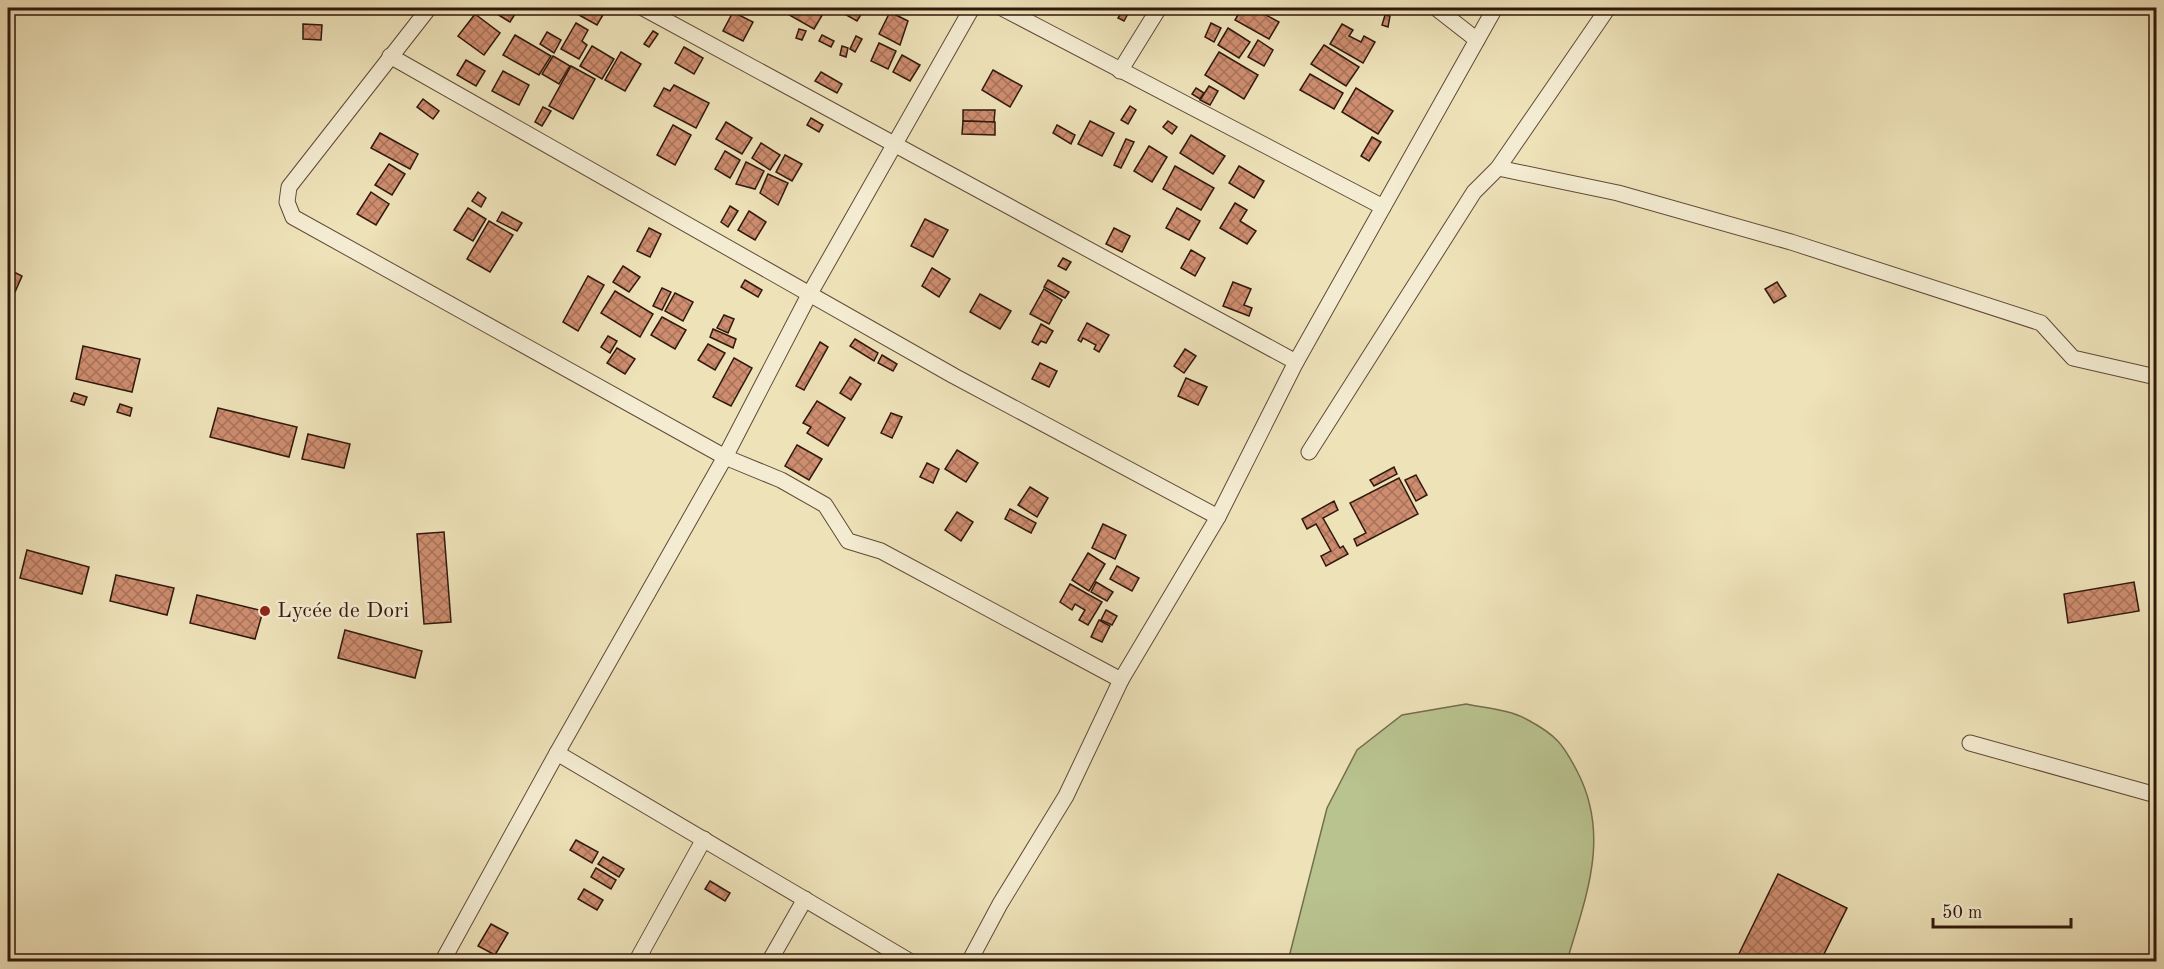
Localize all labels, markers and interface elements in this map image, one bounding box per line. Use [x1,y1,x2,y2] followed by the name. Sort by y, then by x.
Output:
[277,600,409,622] place label: Lycée de Dori
[258,604,272,618] marker: Lycée de Dori
[1933,891,2071,929] scale bar
[1942,904,1982,922] text: 50 m

